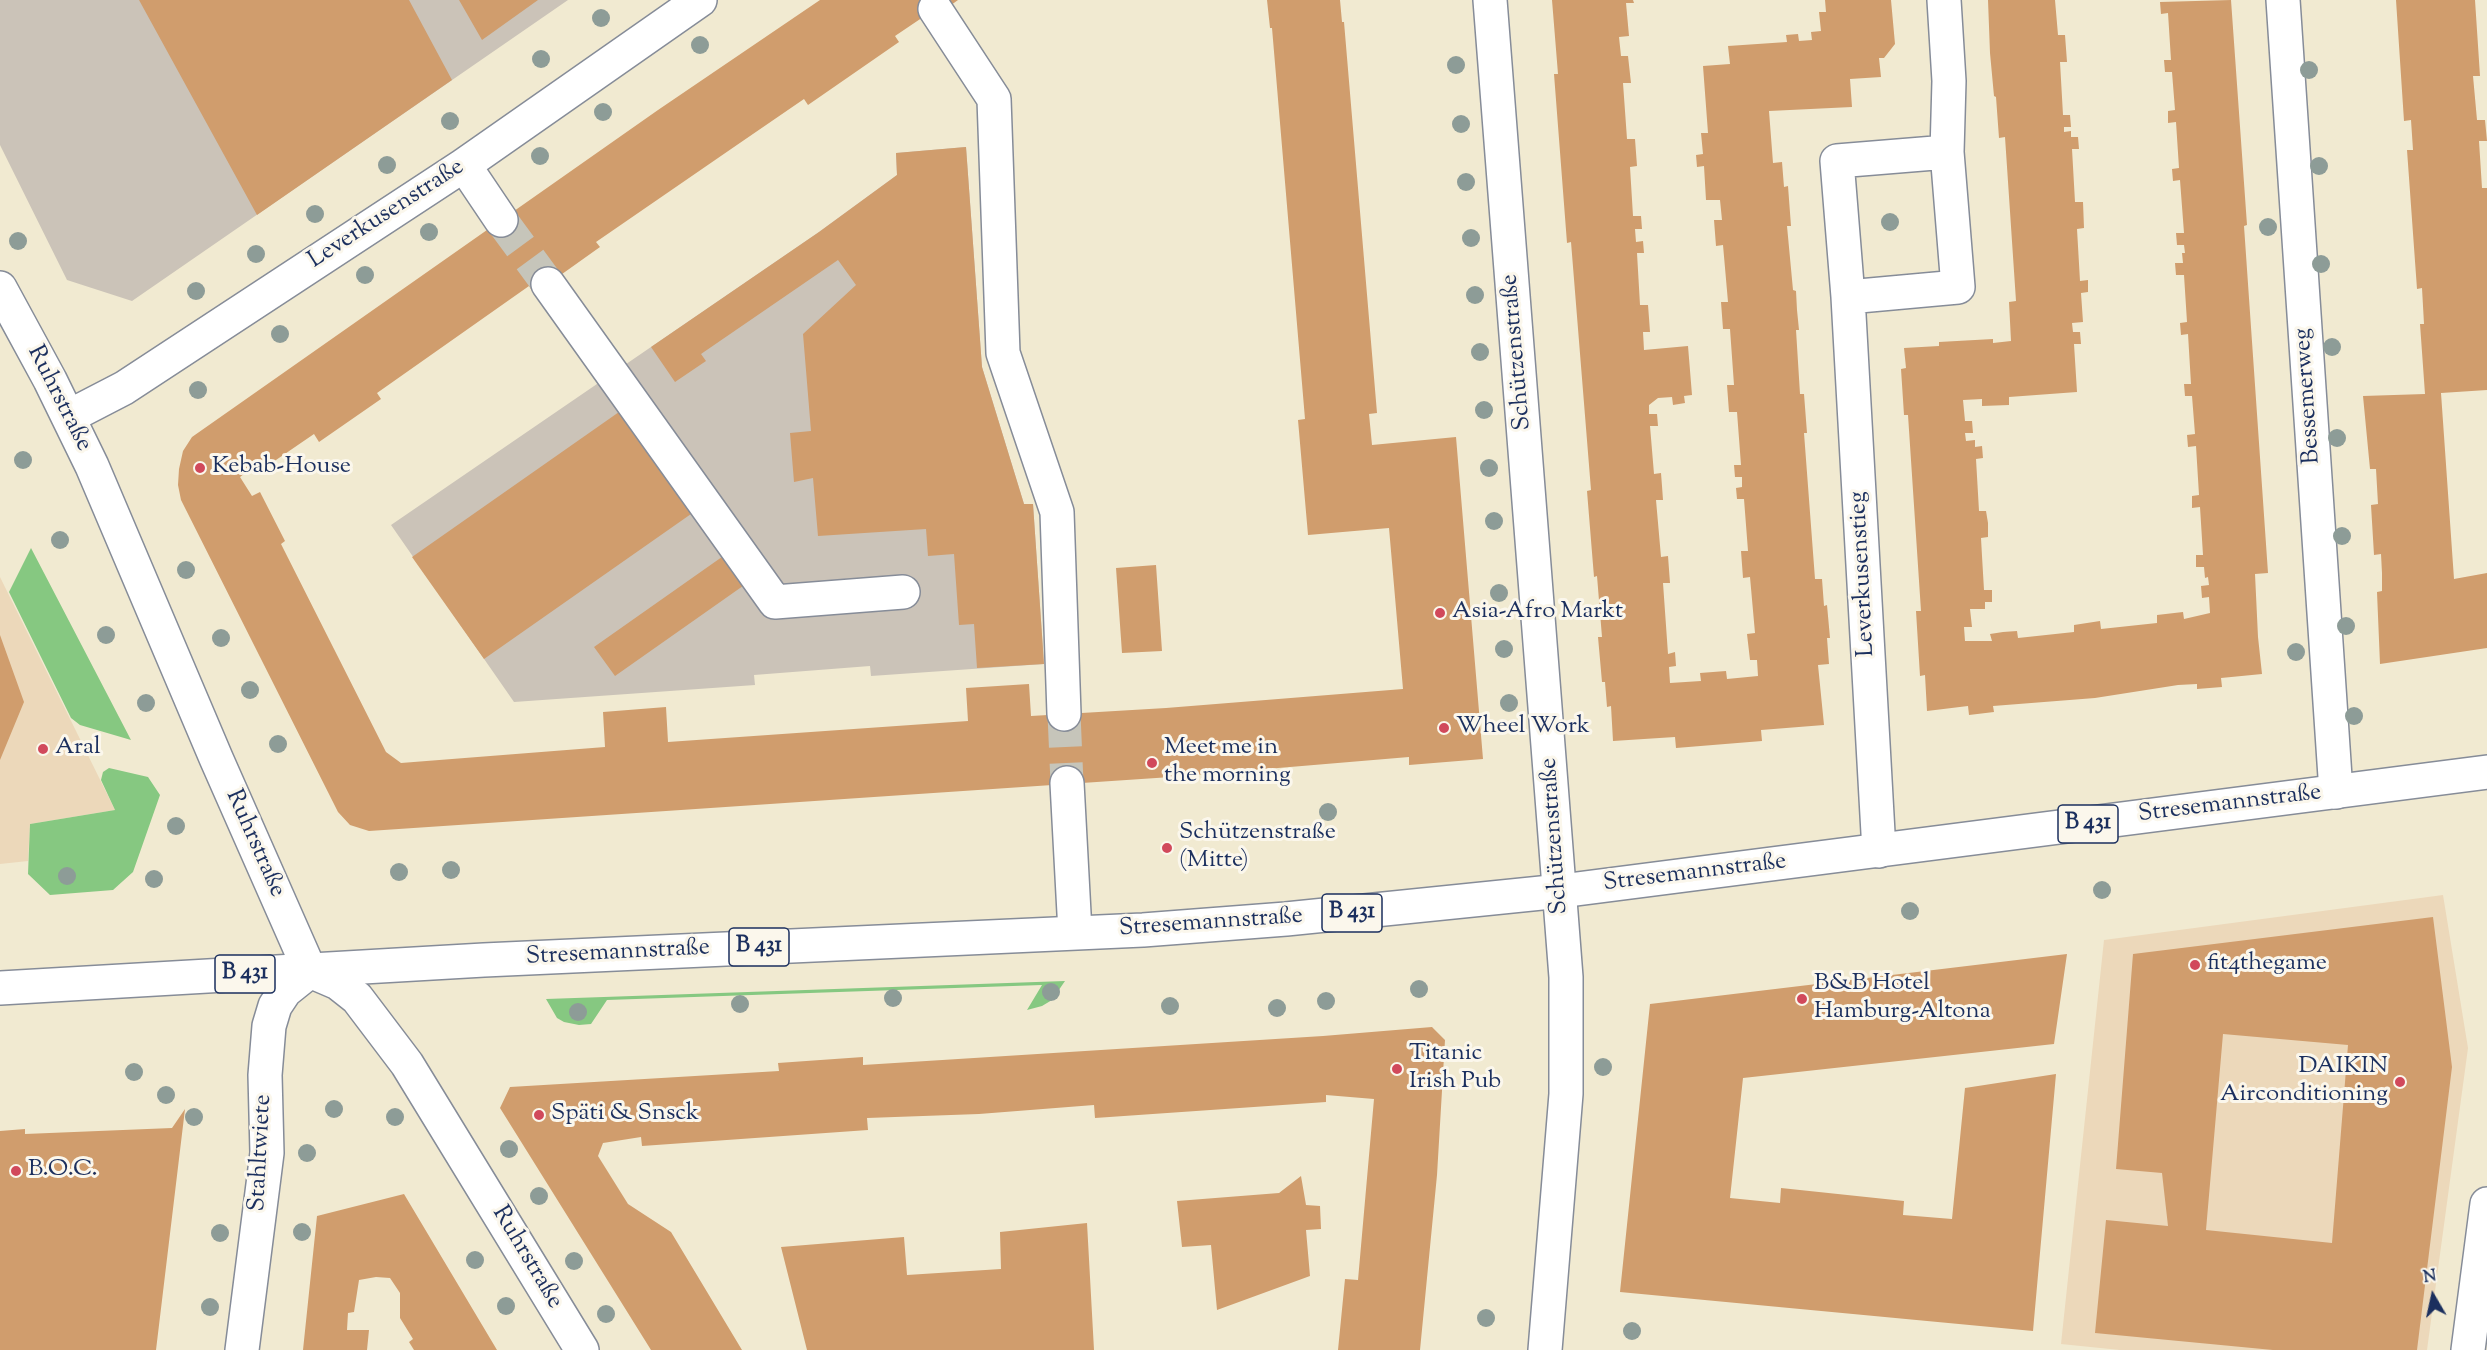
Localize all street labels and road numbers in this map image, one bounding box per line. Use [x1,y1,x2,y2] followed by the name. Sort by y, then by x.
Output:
[304,154,470,276] street label: Leverkusenstraße
[1497,273,1539,431] street label: Schützenstraße
[2290,327,2328,465] street label: Bessemerweg
[19,341,97,457] street label: Ruhrstraße
[1845,491,1883,657] street label: Leverkusenstieg
[1536,757,1576,915] street label: Schützenstraße
[2137,779,2323,831] street label: Stresemannstraße
[218,786,290,902] street label: Ruhrstraße
[2058,805,2118,843] road number: B 431
[1602,848,1788,900] street label: Stresemannstraße
[1322,894,1382,932] road number: B 431
[1118,903,1304,945] street label: Stresemannstraße
[729,928,789,966] road number: B 431
[525,935,711,973] street label: Stresemannstraße
[215,955,275,993] road number: B 431
[245,1094,279,1212] street label: Stahltwiete
[484,1201,568,1315] street label: Ruhrstraße

